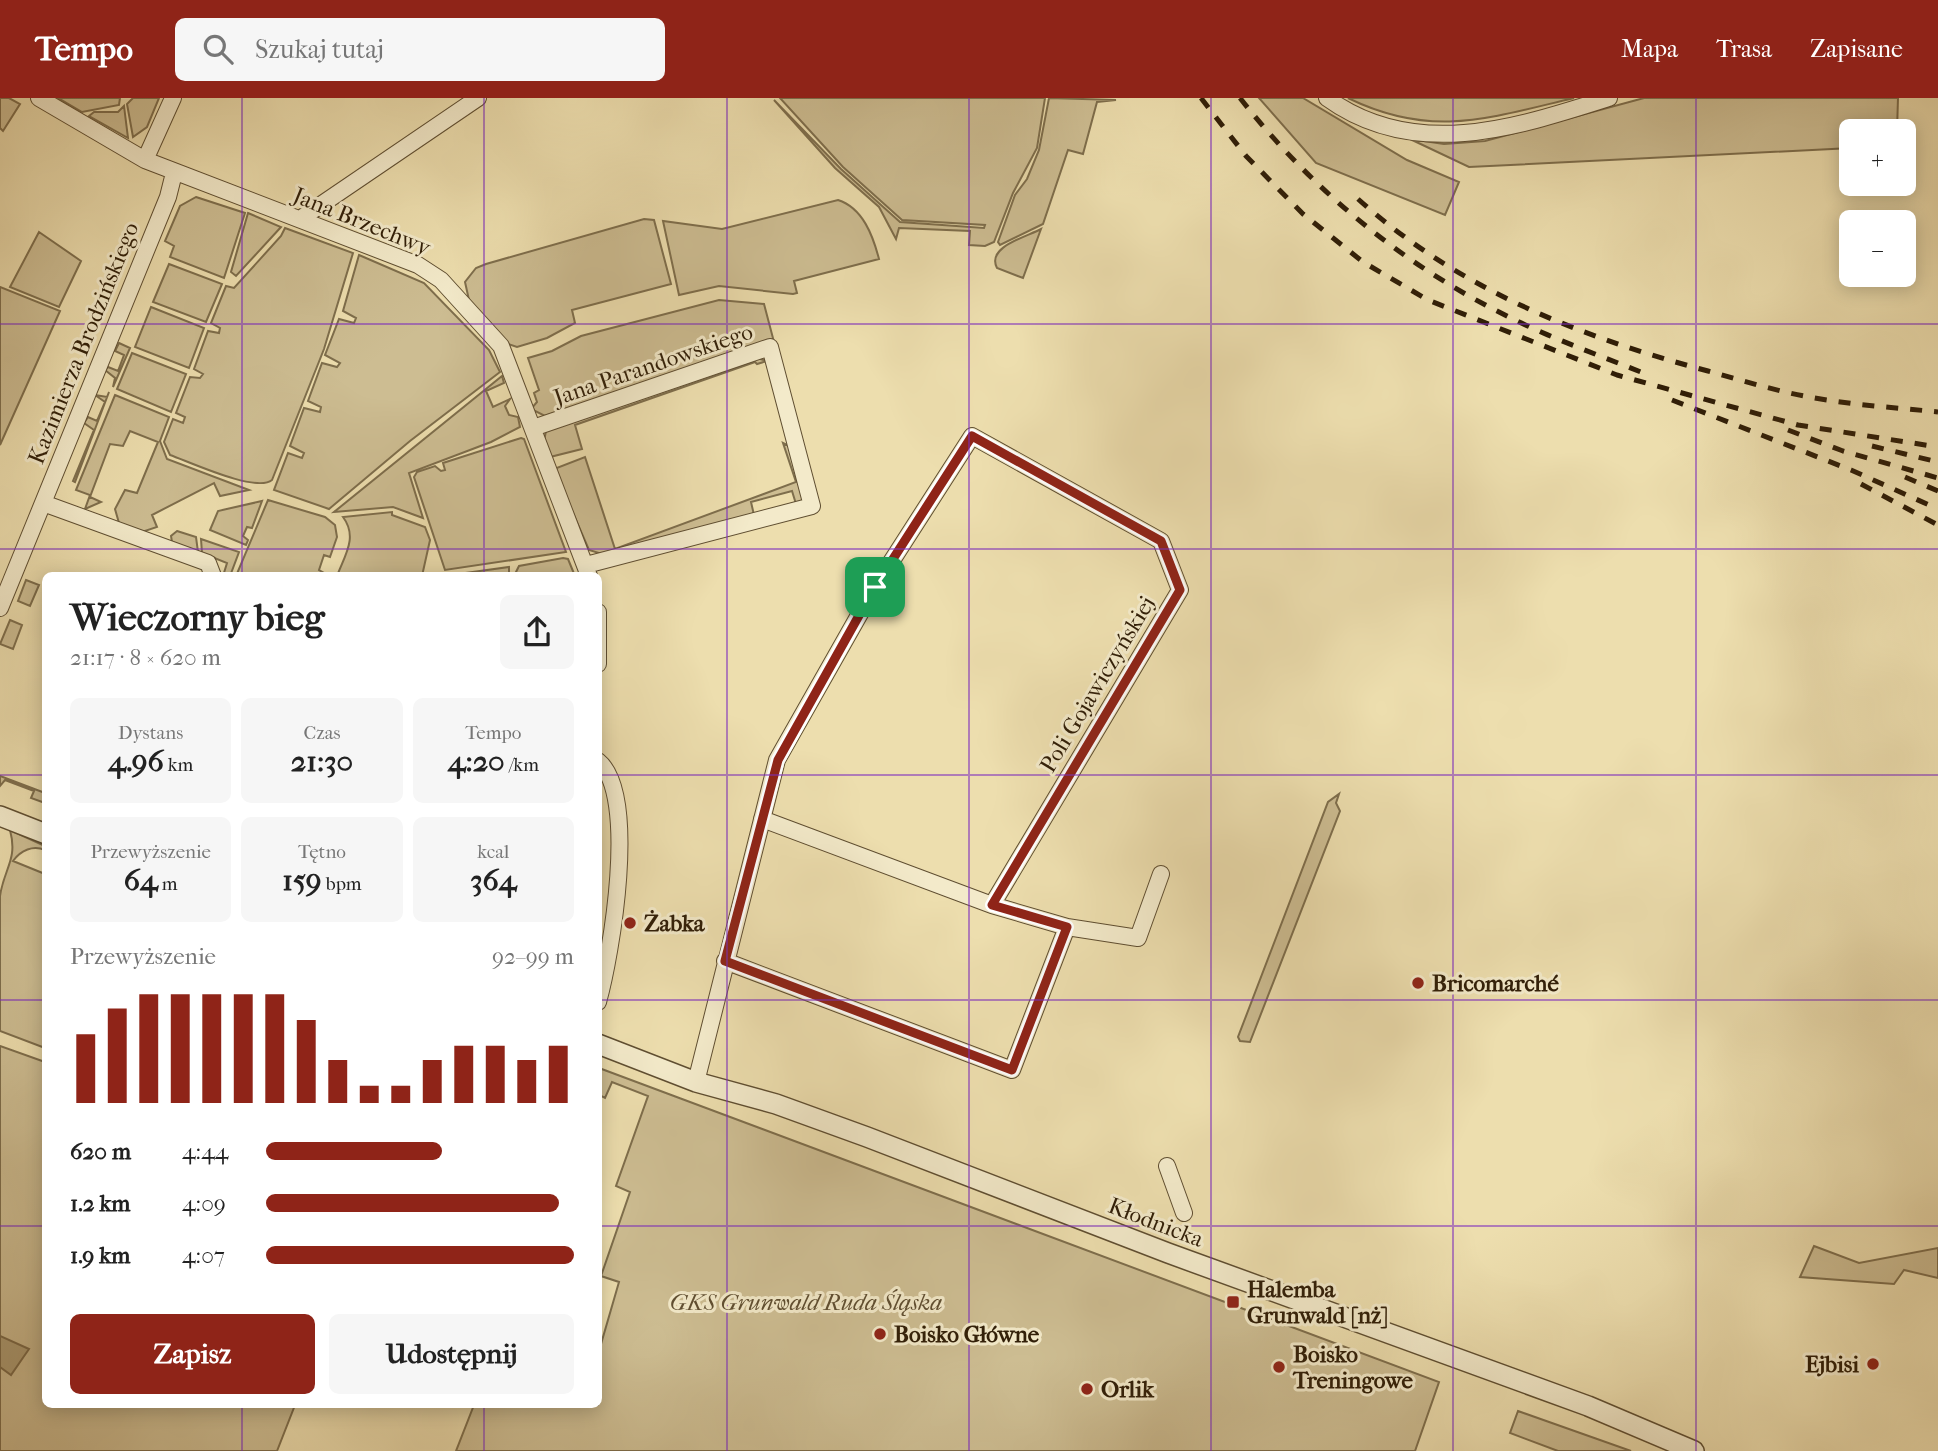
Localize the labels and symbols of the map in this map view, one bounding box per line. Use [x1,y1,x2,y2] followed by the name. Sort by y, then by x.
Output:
[287,181,435,262] street label: Jana Brzechwy
[23,218,144,468] street label: Kazimierza Brodzińskiego
[548,318,756,412] street label: Jana Parandowskiego
[845,557,905,617] pin
[1034,591,1161,777] street label: Poli Gojawiczyńskiej
[644,909,706,937] place label: Żabka
[622,915,638,931] marker: Żabka
[1432,970,1559,997] place label: Bricomarché
[1410,975,1426,991] marker: Bricomarché
[1104,1192,1207,1253] street label: Kłodnicka
[1247,1276,1389,1329] place label: Halemba Grunwald [nż]
[670,1289,942,1317] park label: GKS Grunwald Ruda Śląska
[1225,1294,1241,1310] marker: Halemba Grunwald [nż]
[894,1321,1040,1348] place label: Boisko Główne
[872,1326,888,1342] marker: Boisko Główne
[1292,1341,1414,1394] place label: Boisko Treningowe
[1805,1351,1859,1378] place label: Ejbisi
[1865,1356,1881,1372] marker: Ejbisi
[1271,1359,1287,1375] marker: Boisko Treningowe
[1101,1376,1155,1403] place label: Orlik
[1079,1381,1095,1397] marker: Orlik

